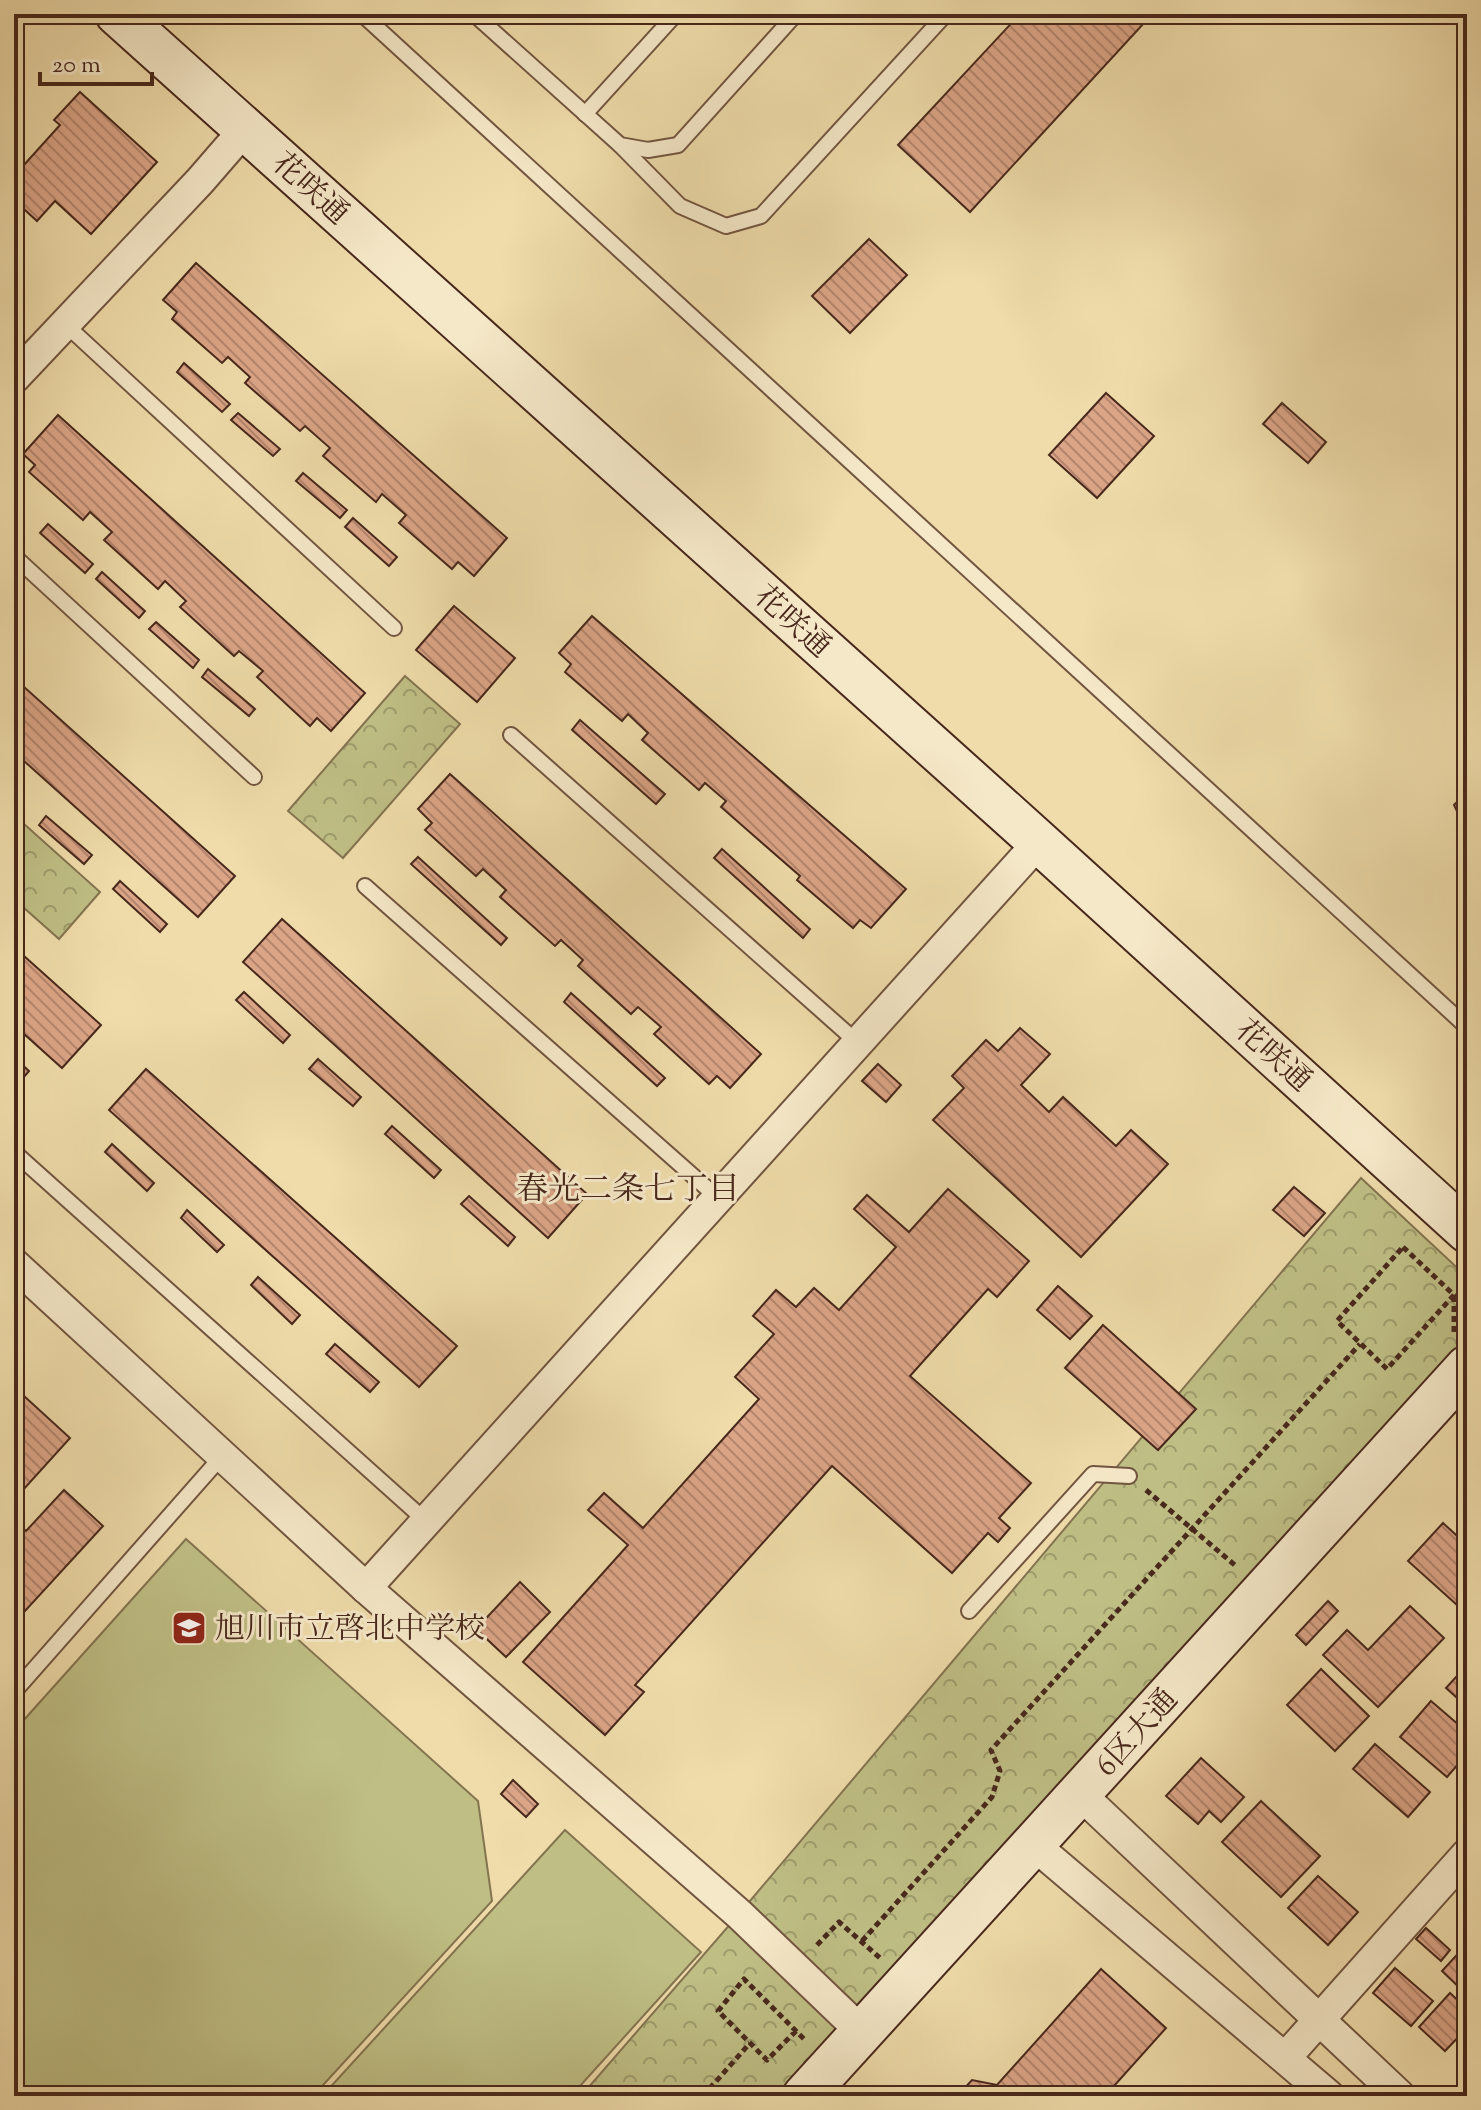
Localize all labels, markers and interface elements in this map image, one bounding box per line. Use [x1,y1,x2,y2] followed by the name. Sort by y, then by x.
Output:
[40,36,152,86] scale bar
[52,49,101,83] text: 20 m
[261,144,357,236] street label: 花咲通
[743,577,839,669] street label: 花咲通
[1224,1011,1320,1103] street label: 花咲通
[516,1168,740,1214] district label: 春光二条七丁目
[170,1609,208,1647] school or university icon: 旭川市立啓北中学校
[215,1609,485,1652] place label: 旭川市立啓北中学校
[1087,1680,1189,1787] street label: 6区大通

